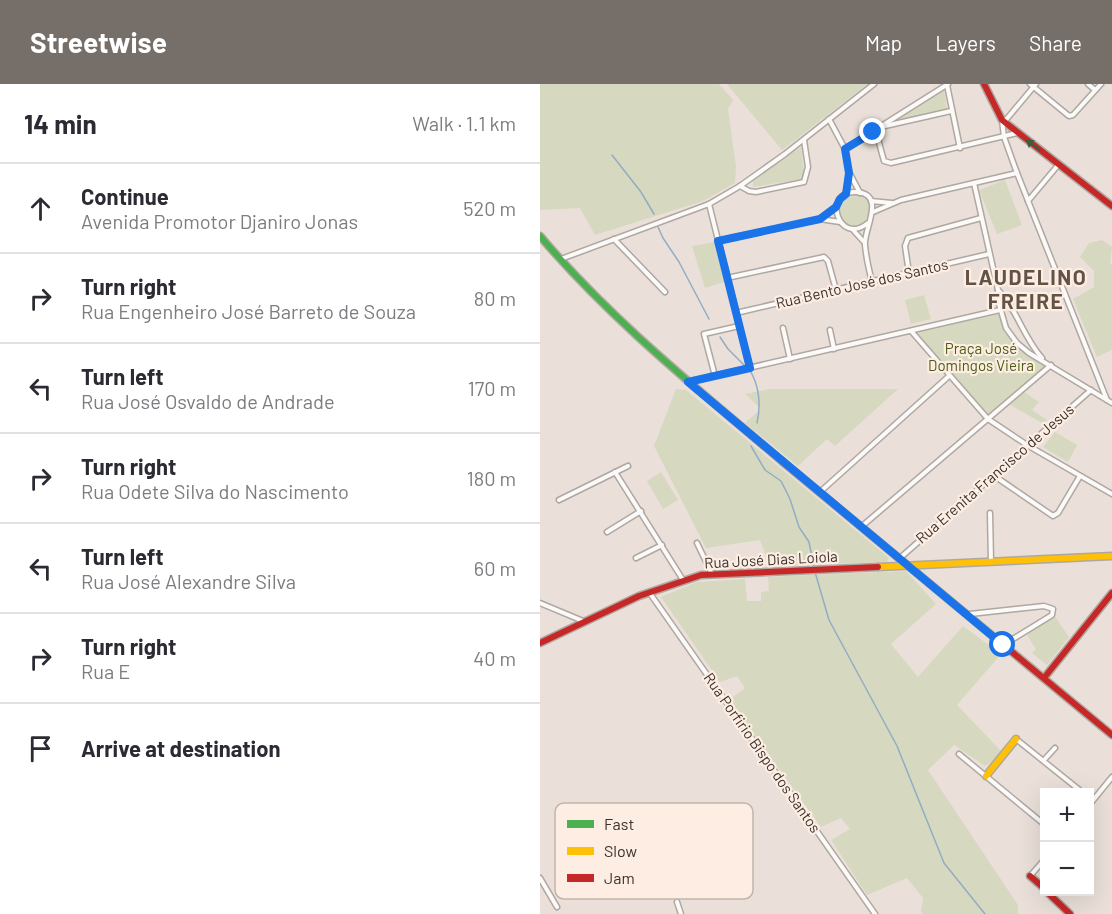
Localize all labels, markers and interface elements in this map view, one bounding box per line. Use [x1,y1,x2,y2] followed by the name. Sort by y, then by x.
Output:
[30,25,167,59] text: Streetwise
[865,30,902,55] text: Map
[935,30,996,55] text: Layers
[1029,30,1082,55] text: Share
[24,108,97,139] text: 14 min
[412,111,516,135] text: Walk · 1.1 km
[859,118,885,144] route end
[1025,139,1041,151] one-way arrow
[81,183,169,209] text: Continue
[24,192,57,225] icon: ahead
[463,196,516,220] text: 520 m
[81,209,358,233] text: Avenida Promotor Djaniro Jonas
[774,254,950,312] street label: Rua Bento José dos Santos
[965,264,1087,313] district label: LAUDELINO FREIRE
[81,273,176,299] text: Turn right
[24,282,57,315] icon: right
[474,286,516,310] text: 80 m
[81,299,416,323] text: Rua Engenheiro José Barreto de Souza
[928,339,1034,374] park label: Praça José Domingos Vieira
[81,363,164,389] text: Turn left
[24,372,57,405] icon: left
[468,376,516,400] text: 170 m
[81,389,335,413] text: Rua José Osvaldo de Andrade
[912,400,1077,547] street label: Rua Erenita Francisco de Jesus
[81,453,176,479] text: Turn right
[24,462,57,495] icon: right
[467,466,516,490] text: 180 m
[81,479,349,503] text: Rua Odete Silva do Nascimento
[81,543,164,569] text: Turn left
[704,547,838,571] street label: Rua José Dias Loiola
[24,552,57,585] icon: left
[474,556,516,580] text: 60 m
[81,569,296,593] text: Rua José Alexandre Silva
[989,631,1015,657] route start
[81,633,176,659] text: Turn right
[24,642,57,675] icon: right
[473,646,516,670] text: 40 m
[81,659,130,683] text: Rua E
[701,669,825,836] street label: Rua Porfirio Bispo dos Santos
[24,732,57,765] icon: arrive
[81,735,280,761] text: Arrive at destination
[1040,788,1094,896] map controls
[1040,788,1094,842] button: +
[555,803,753,899] legend
[604,814,634,833] text: Fast
[604,841,637,860] text: Slow
[1040,842,1094,896] button: −
[604,868,635,887] text: Jam

